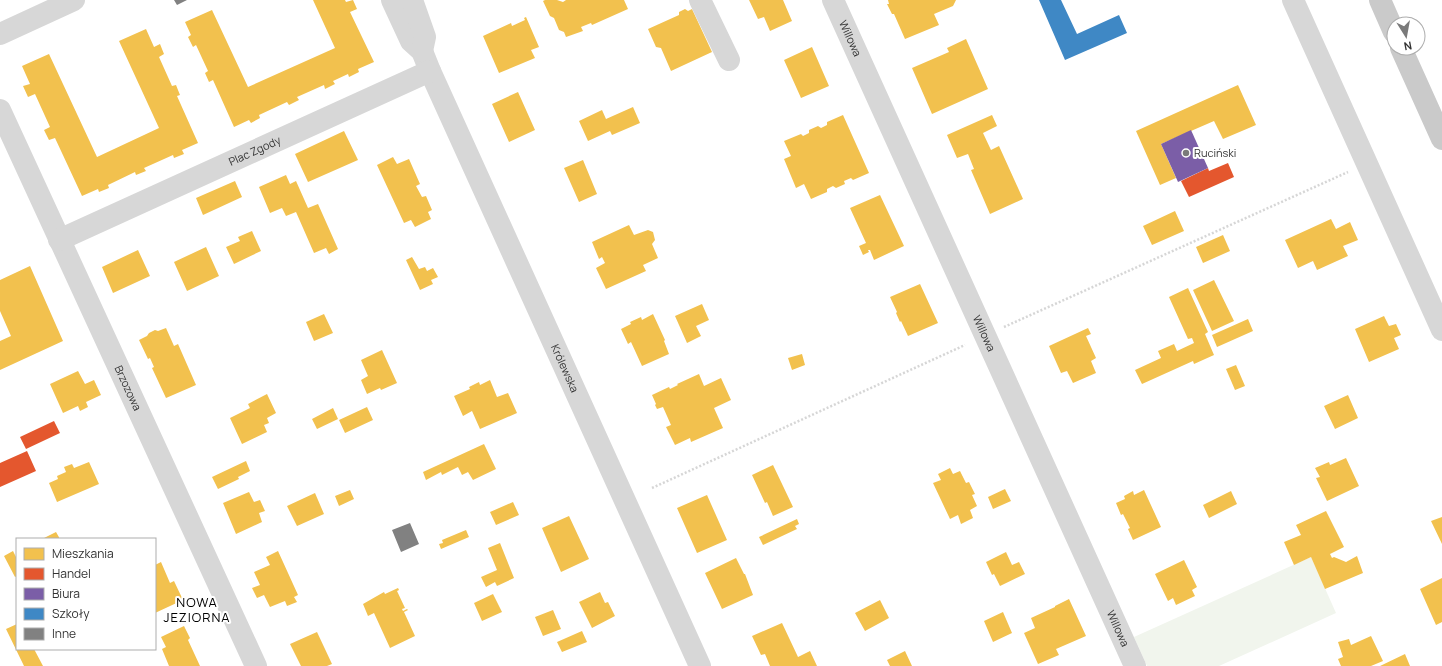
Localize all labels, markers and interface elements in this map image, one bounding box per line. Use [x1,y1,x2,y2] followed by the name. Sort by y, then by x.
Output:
[1386,16,1426,56] north arrow
[836,17,866,59] street label: Willowa
[1403,38,1413,54] text: N
[226,132,283,169] street label: Plac Zgody
[1194,145,1236,160] place label: Ruciński
[1181,148,1191,158] marker: Ruciński
[970,313,999,354] street label: Willowa
[548,342,583,394] street label: Królewska
[112,363,145,413] street label: Brzozowa
[16,538,156,650] legend
[52,545,114,562] text: Mieszkania
[52,565,91,582] text: Handel
[52,585,80,602] text: Biura
[163,593,231,626] district label: NOWA JEZIORNA
[52,605,90,622] text: Szkoły
[1104,608,1133,649] street label: Willowa
[52,625,76,642] text: Inne

